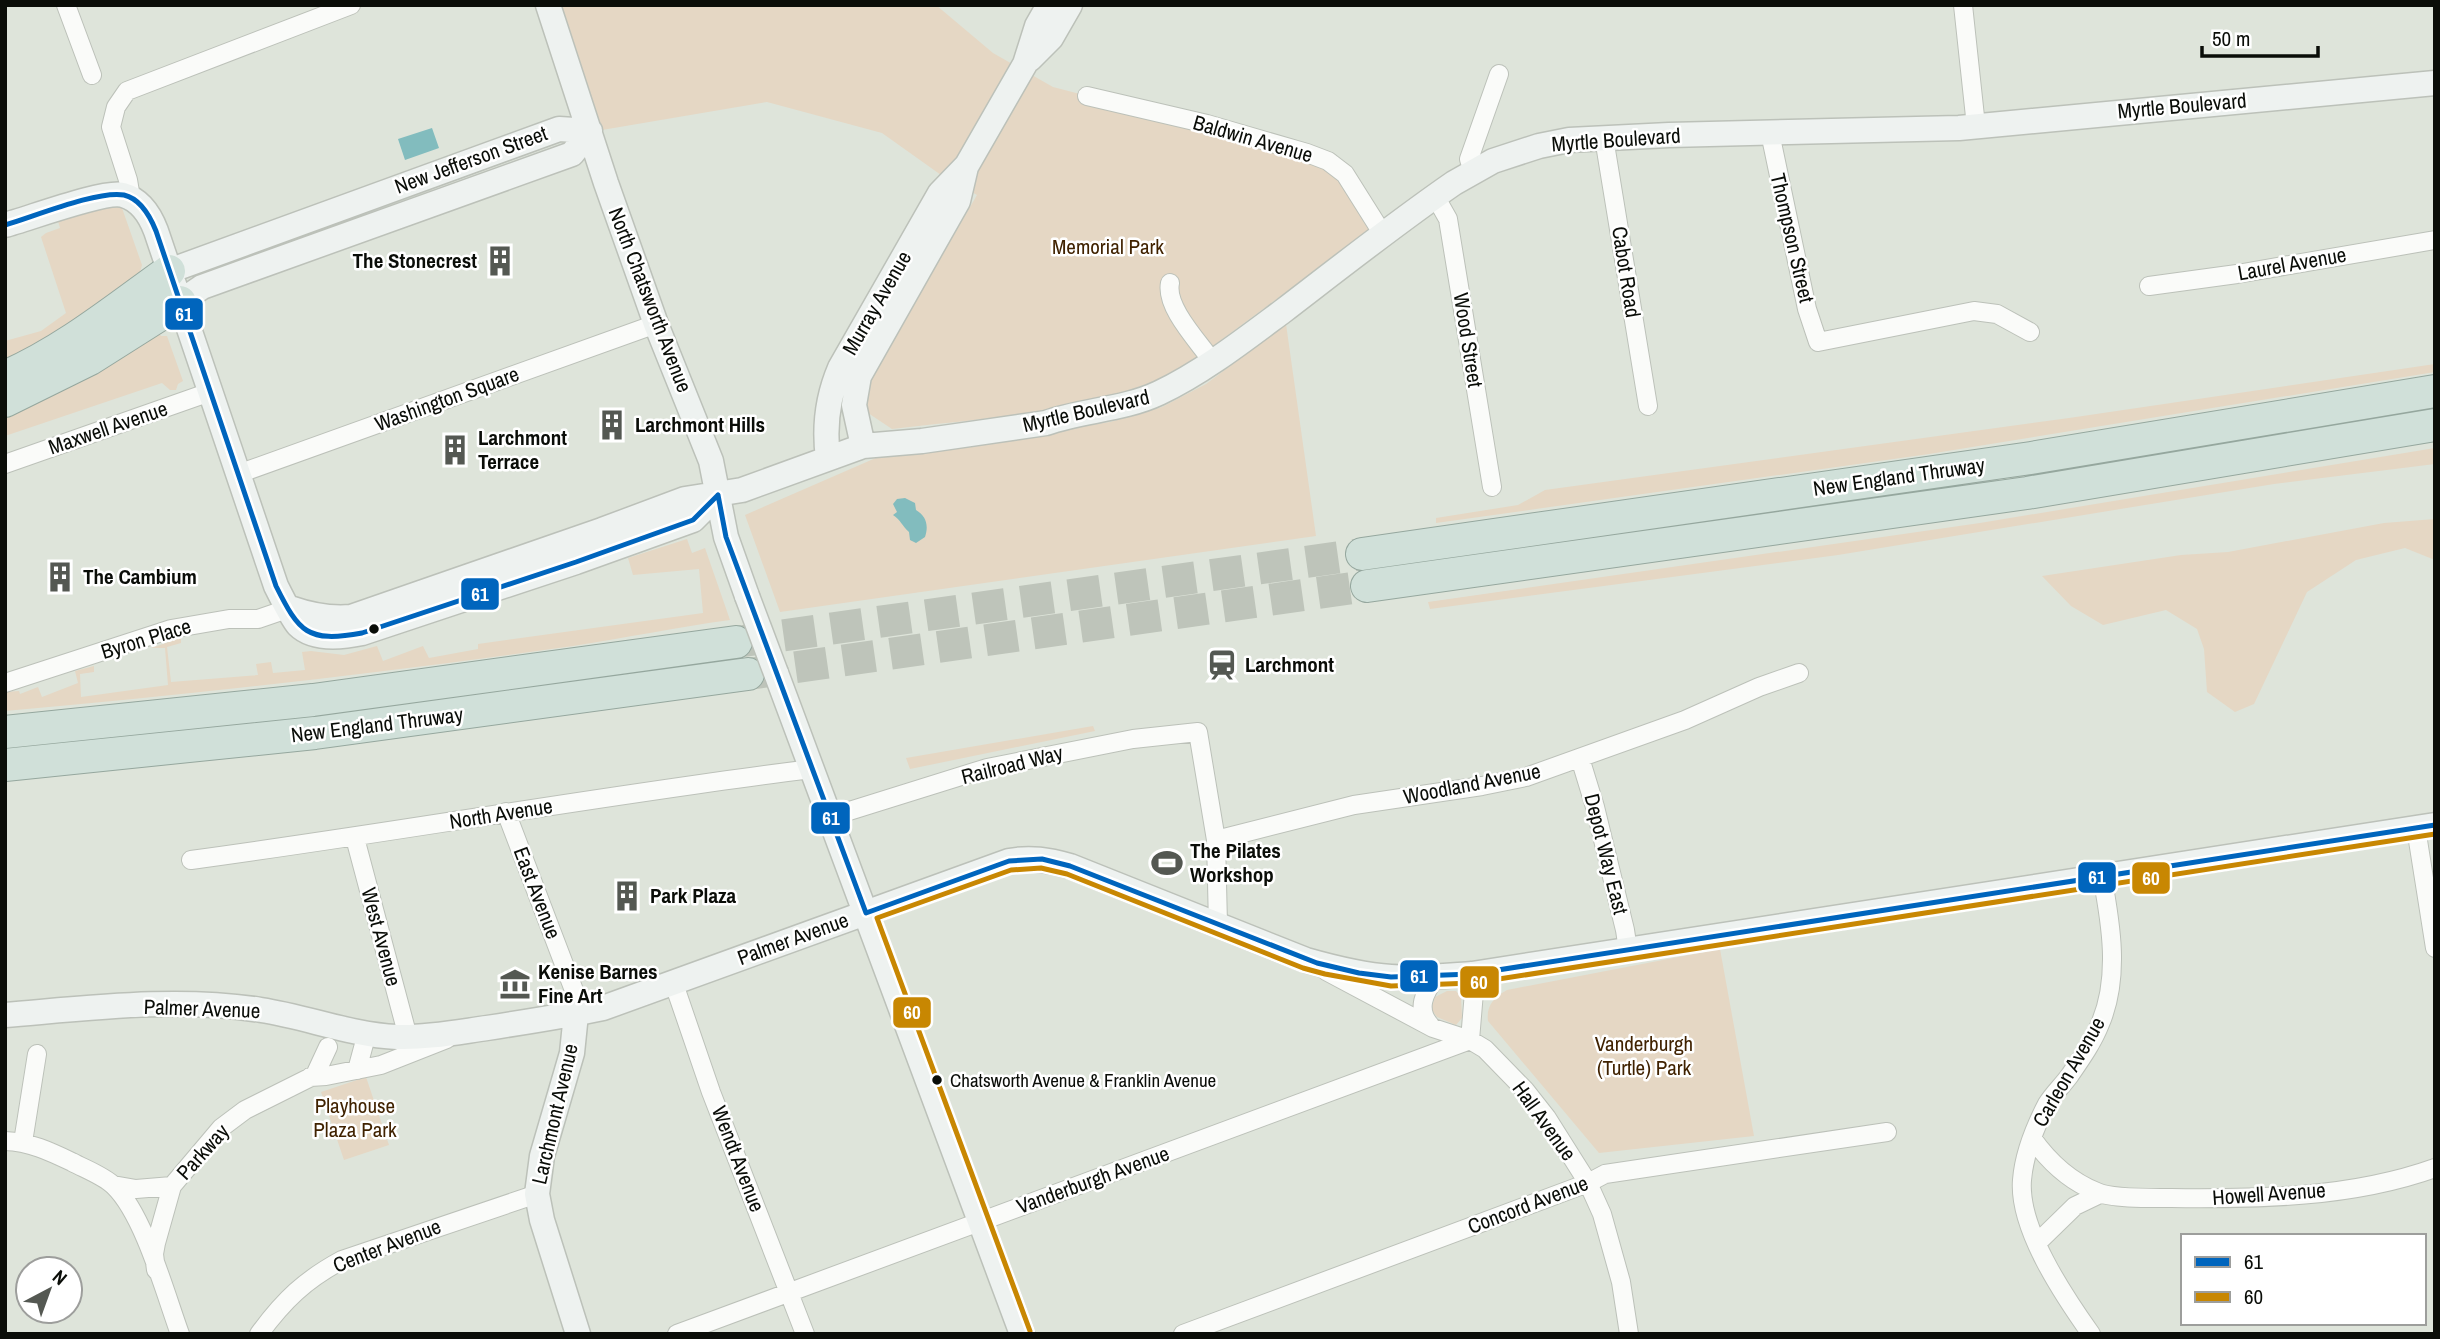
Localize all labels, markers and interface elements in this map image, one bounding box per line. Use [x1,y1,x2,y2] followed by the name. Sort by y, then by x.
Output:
[2202,14,2318,58] scale bar
[2212,24,2250,53] text: 50 m
[2116,85,2248,126] street label: Myrtle Boulevard
[1190,108,1316,169] street label: Baldwin Avenue
[390,118,551,201] street label: New Jefferson Street
[1551,121,1681,158] street label: Myrtle Boulevard
[1764,170,1822,306] street label: Thompson Street
[602,203,699,396] street label: North Chatsworth Avenue
[1605,224,1648,320] street label: Cabot Road
[1052,232,1164,261] park label: Memorial Park
[2235,240,2349,287] street label: Laurel Avenue
[483,244,517,278] building icon: The Stonecrest
[835,245,918,360] street label: Murray Avenue
[353,246,477,275] place label: The Stonecrest
[1447,291,1490,390] street label: Wood Street
[164,297,204,331] line badge: 61
[175,301,193,327] text: 61
[371,359,523,438] street label: Washington Square
[1020,382,1152,439] street label: Myrtle Boulevard
[44,394,171,461] street label: Maxwell Avenue
[595,408,629,442] building icon: Larchmont Hills
[635,410,765,439] place label: Larchmont Hills
[478,423,567,476] place label: Larchmont Terrace
[438,433,472,467] building icon: Larchmont Terrace
[1811,450,1987,503] street label: New England Thruway
[43,560,77,594] building icon: The Cambium
[83,562,197,591] place label: The Cambium
[460,577,500,611] line badge: 61
[471,581,489,607] text: 61
[97,611,194,666] street label: Byron Place
[367,622,381,636] unlabelled marker
[1205,648,1239,682] station icon: Larchmont
[1245,650,1334,679] place label: Larchmont
[289,700,465,749] street label: New England Thruway
[958,738,1066,791] street label: Railroad Way
[1401,756,1543,811] street label: Woodland Avenue
[1577,790,1636,918] street label: Depot Way East
[447,791,555,836] street label: North Avenue
[810,801,851,835] line badge: 61
[822,805,840,831] text: 61
[1190,836,1281,889] place label: The Pilates Workshop
[507,843,568,943] street label: East Avenue
[1150,846,1184,880] sports icon: The Pilates Workshop
[2077,861,2117,894] line badge: 61
[2131,861,2171,895] line badge: 60
[2088,864,2106,890] text: 61
[2142,865,2160,891] text: 60
[610,879,644,913] building icon: Park Plaza
[650,881,737,910] place label: Park Plaza
[354,884,409,989] street label: West Avenue
[733,905,853,972] street label: Palmer Avenue
[538,957,658,1010] place label: Kenise Barnes Fine Art
[1399,959,1439,993] line badge: 61
[1410,963,1428,989] text: 61
[1459,965,1500,999] line badge: 60
[498,967,532,1001] museum icon: Kenise Barnes Fine Art
[1470,969,1488,995] text: 60
[143,992,261,1025] street label: Palmer Avenue
[892,996,932,1029] line badge: 60
[903,999,921,1025] text: 60
[2025,1012,2112,1132] street label: Carleon Avenue
[1595,1029,1693,1082] park label: Vanderburgh (Turtle) Park
[524,1041,585,1187] street label: Larchmont Avenue
[950,1067,1216,1093] place label: Chatsworth Avenue & Franklin Avenue
[930,1073,944,1087] marker: Chatsworth Avenue & Franklin Avenue
[1506,1075,1583,1166] street label: Hall Avenue
[313,1091,397,1144] park label: Playhouse Plaza Park
[705,1102,772,1216] street label: Wendt Avenue
[170,1117,236,1186] street label: Parkway
[1013,1138,1173,1221] street label: Vanderburgh Avenue
[1463,1168,1592,1241] street label: Concord Avenue
[2211,1175,2327,1212] street label: Howell Avenue
[329,1212,445,1279] street label: Center Avenue
[2181,1234,2426,1325] legend
[2244,1247,2264,1276] text: 61
[14,1255,84,1325] north arrow
[47,1264,73,1291] text: N
[2244,1282,2263,1311] text: 60

